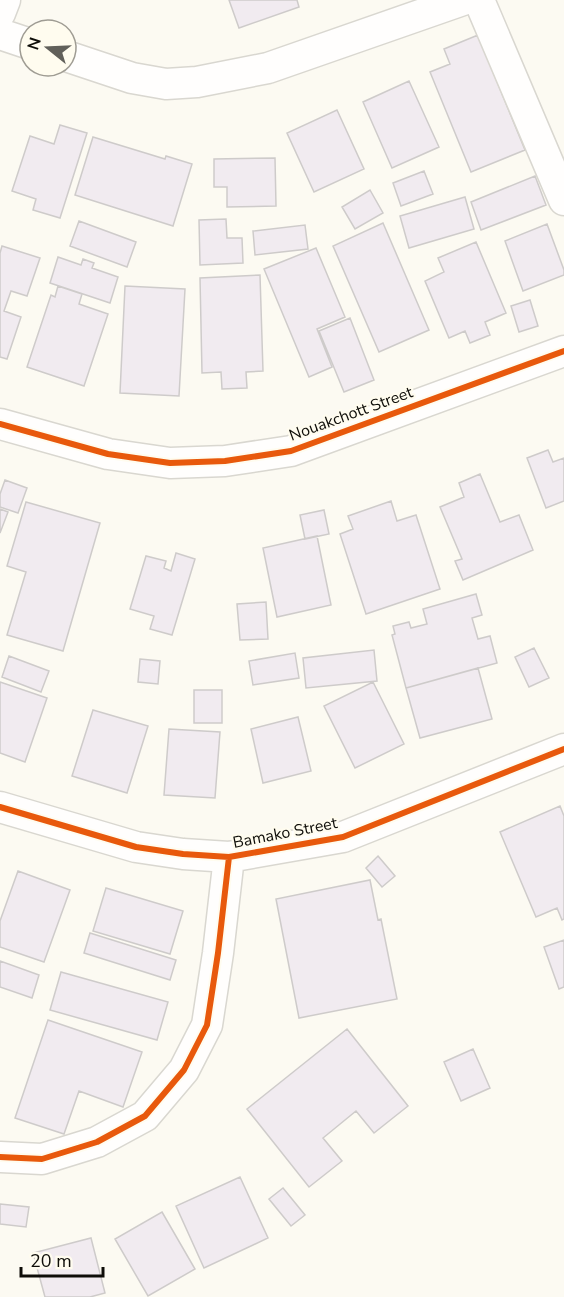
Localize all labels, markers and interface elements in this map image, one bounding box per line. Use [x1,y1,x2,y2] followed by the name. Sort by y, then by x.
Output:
[18,18,78,78] north arrow
[22,35,47,53] text: N
[286,381,416,447] street label: Nouakchott Street
[231,812,339,854] street label: Bamako Street
[21,1240,104,1278] scale bar
[30,1249,72,1273] text: 20 m

